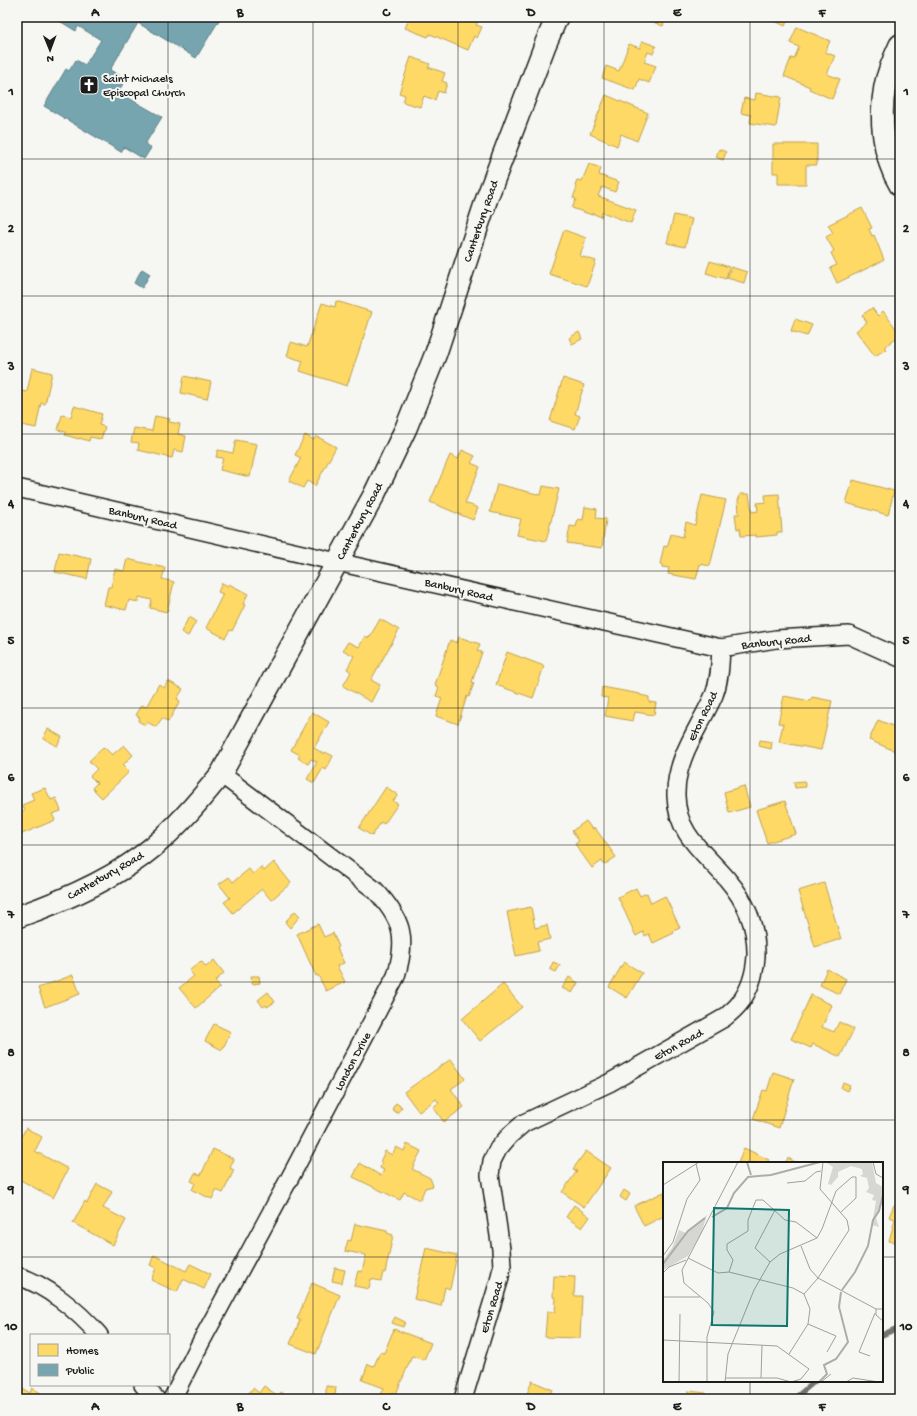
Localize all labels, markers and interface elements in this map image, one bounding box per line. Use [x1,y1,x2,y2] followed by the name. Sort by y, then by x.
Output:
[90,6,100,21] text: A
[236,6,245,21] text: B
[381,6,391,21] text: C
[526,6,536,21] text: D
[673,6,682,21] text: E
[818,6,827,21] text: F
[30,30,70,70] north arrow
[46,52,54,64] text: N
[103,73,186,101] place label: Saint Michaels Episcopal Church
[78,74,100,96] church icon: Saint Michaels Episcopal Church
[7,85,14,100] text: 1
[902,85,909,100] text: 1
[461,178,503,264] street label: Canterbury Road
[8,222,15,237] text: 2
[903,222,910,237] text: 2
[7,360,15,375] text: 3
[902,360,910,375] text: 3
[335,480,387,563] street label: Canterbury Road
[7,497,15,512] text: 4
[902,497,910,512] text: 4
[106,504,179,534] street label: Banbury Road
[422,576,495,606] street label: Banbury Road
[740,632,813,654] street label: Banbury Road
[8,634,15,649] text: 5
[903,634,910,649] text: 5
[686,689,722,744] street label: Eton Road
[8,771,15,786] text: 6
[903,771,910,786] text: 6
[66,849,147,904] street label: Canterbury Road
[7,908,16,923] text: 7
[902,908,911,923] text: 7
[652,1026,707,1065] street label: Eton Road
[332,1030,375,1094] street label: London Drive
[7,1046,15,1061] text: 8
[902,1046,910,1061] text: 8
[663,1162,883,1382] inset map
[7,1183,15,1198] text: 9
[902,1183,910,1198] text: 9
[478,1279,508,1335] street label: Eton Road
[4,1320,18,1335] text: 10
[899,1320,913,1335] text: 10
[30,1334,170,1386] legend
[66,1345,99,1359] text: Homes
[65,1365,95,1379] text: Public
[90,1400,100,1415] text: A
[236,1400,245,1415] text: B
[381,1400,391,1415] text: C
[526,1400,536,1415] text: D
[673,1400,682,1415] text: E
[818,1400,827,1415] text: F

